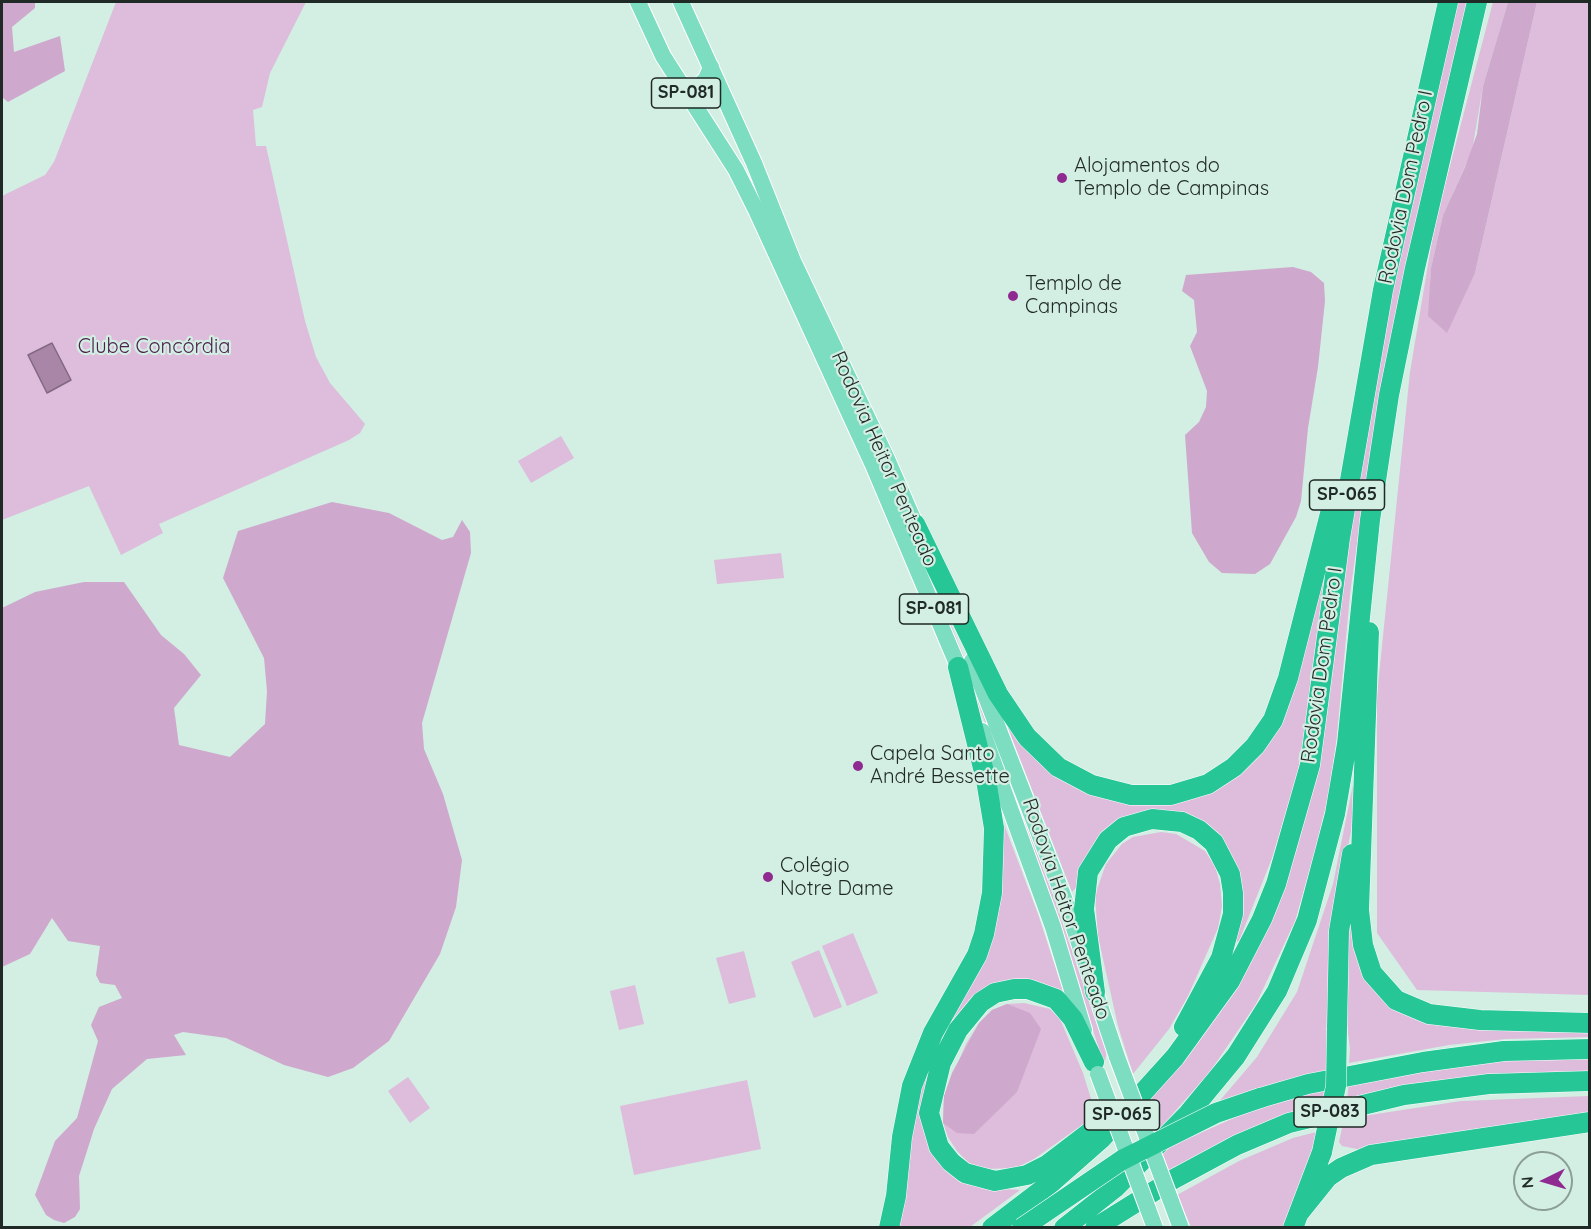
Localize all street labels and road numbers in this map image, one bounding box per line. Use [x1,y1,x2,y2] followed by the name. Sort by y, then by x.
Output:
[652,78,720,108] road number: SP-081
[1374,88,1438,286] street label: Rodovia Dom Pedro I
[826,348,942,570] street label: Rodovia Heitor Penteado
[1310,480,1384,510] road number: SP-065
[1296,566,1348,764] street label: Rodovia Dom Pedro I
[900,594,968,624] road number: SP-081
[1017,795,1115,1023] street label: Rodovia Heitor Penteado
[1294,1097,1366,1127] road number: SP-083
[1084,1100,1160,1130] road number: SP-065

